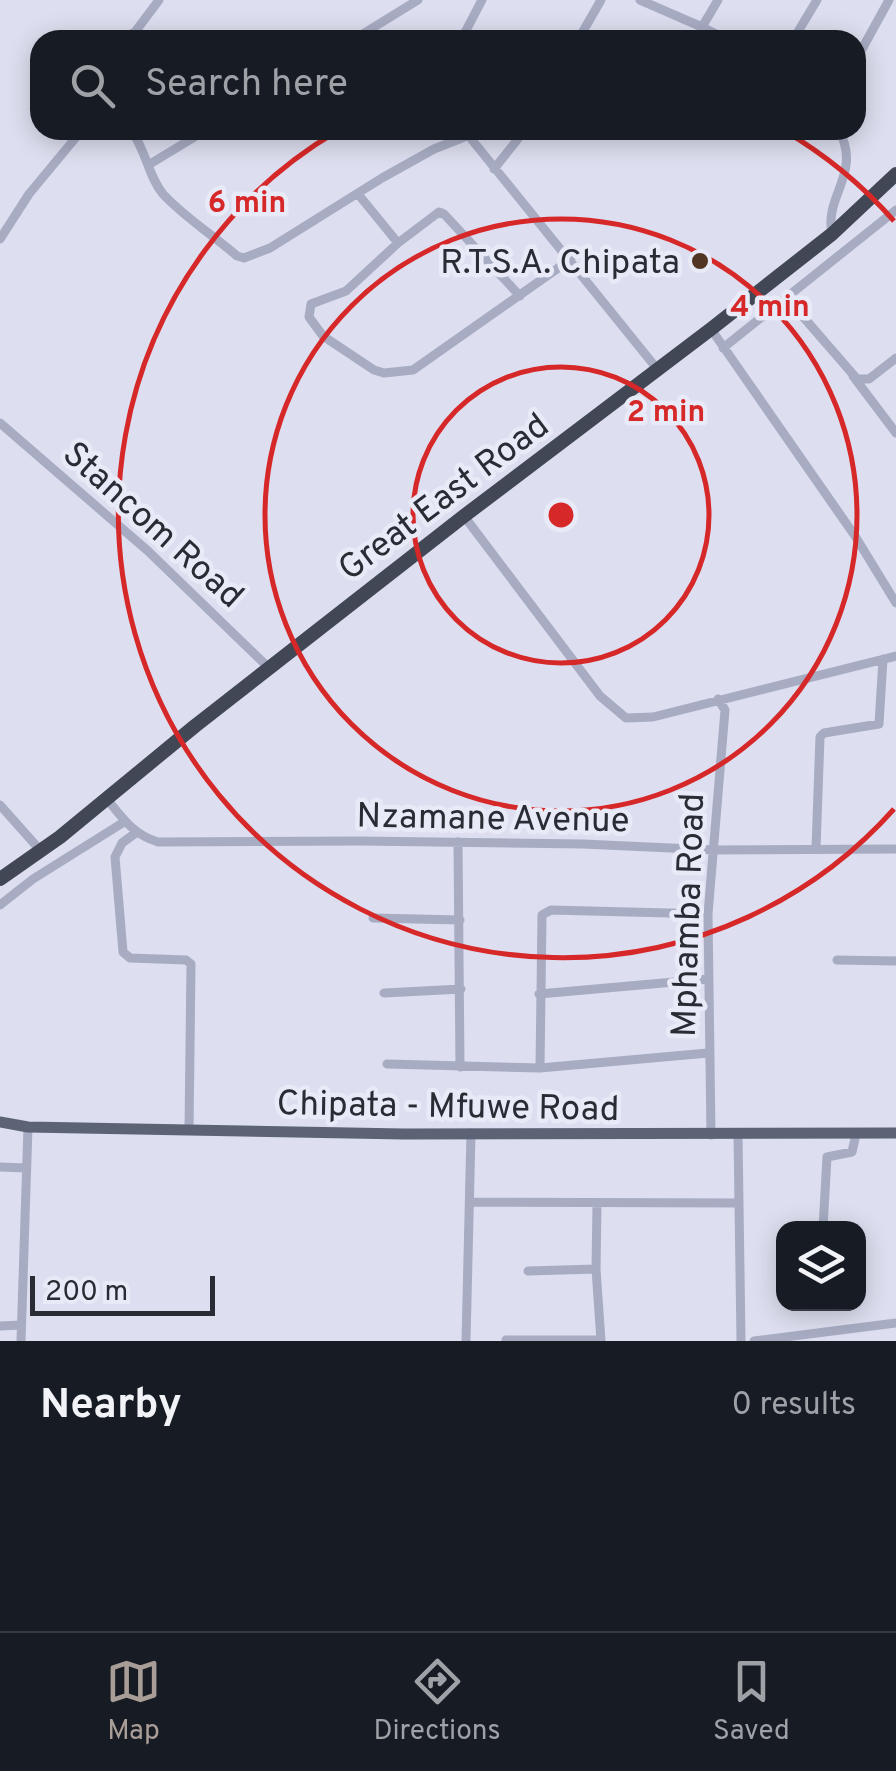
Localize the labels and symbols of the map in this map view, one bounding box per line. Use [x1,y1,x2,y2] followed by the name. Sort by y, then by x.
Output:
[208,186,286,223] text: 6 min
[440,242,680,286] place label: R.T.S.A. Chipata
[689,250,711,272] marker: R.T.S.A. Chipata
[730,290,810,327] text: 4 min
[627,395,705,432] text: 2 min
[331,405,559,592] street label: Great East Road
[52,433,252,619] street label: Stancom Road
[543,497,579,533] centre of rings
[664,792,716,1038] street label: Mphamba Road
[356,796,630,844] street label: Nzamane Avenue
[276,1083,620,1133] street label: Chipata - Mfuwe Road
[30,1271,215,1316] scale bar

